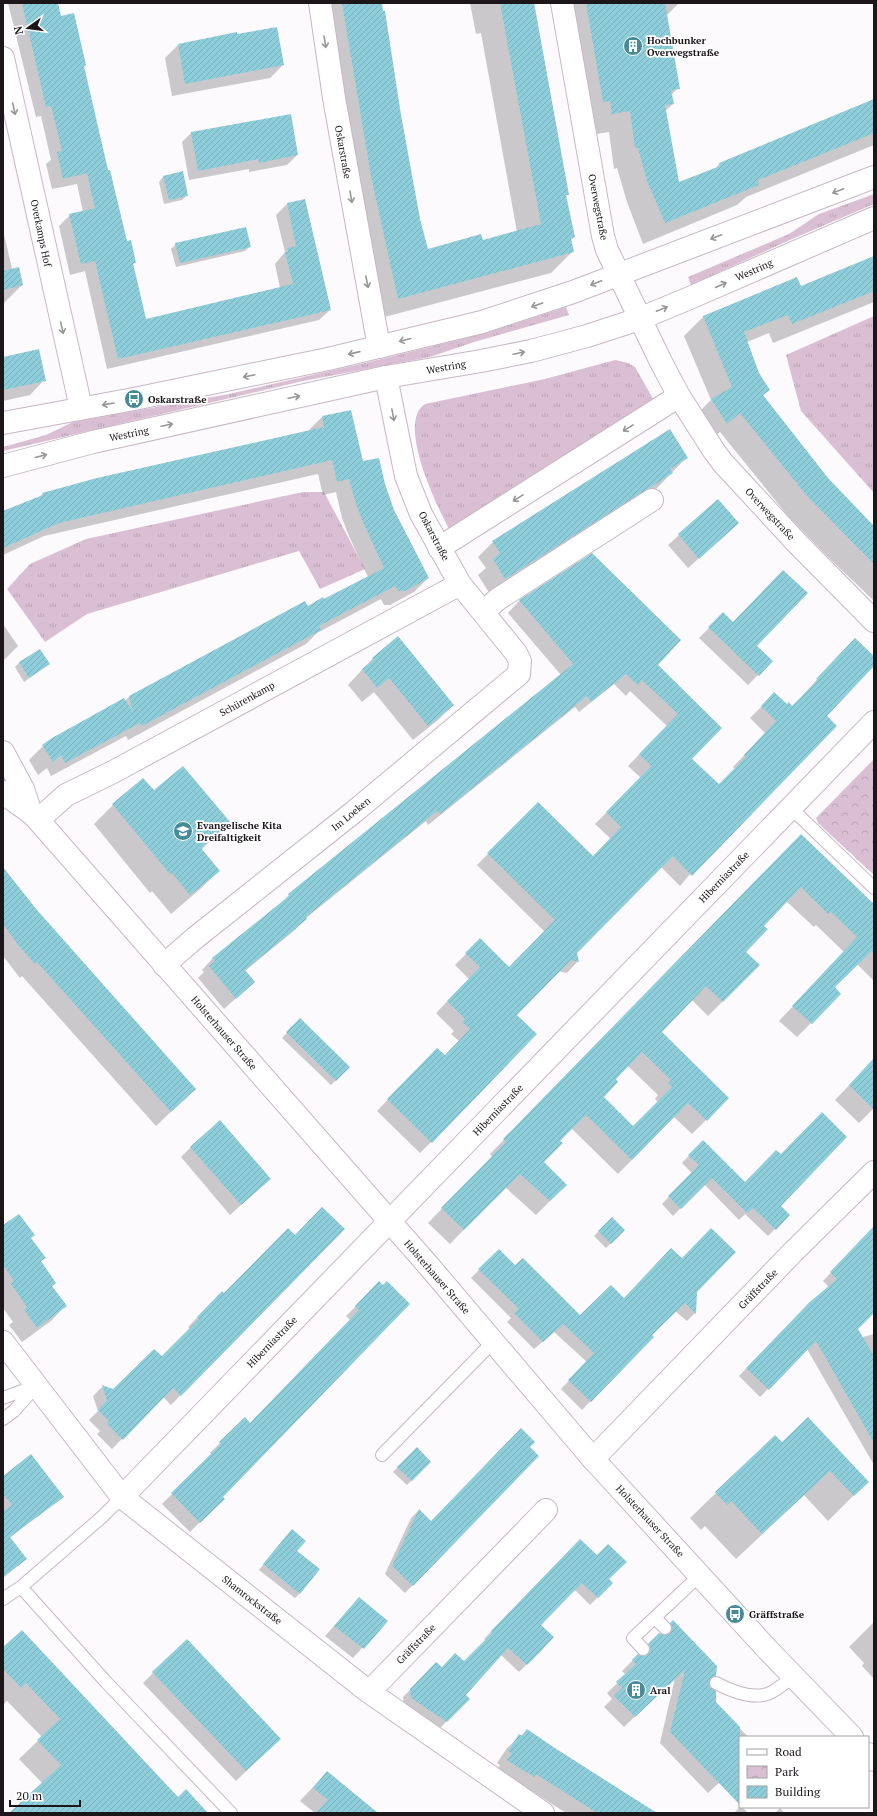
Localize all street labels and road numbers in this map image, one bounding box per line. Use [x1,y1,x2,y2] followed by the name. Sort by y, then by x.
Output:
[332,124,354,180] street label: Oskarstraße
[585,173,611,241] street label: Overwegstraße
[28,198,55,268] street label: Overkamps Hof
[733,256,776,284] street label: Westring
[425,357,467,377] street label: Westring
[108,423,151,444] street label: Westring
[742,485,798,543] street label: Overwegstraße
[416,509,452,563] street label: Oskarstraße
[217,678,277,719] street label: Schürenkamp
[329,794,373,834] street label: Im Loeken
[696,848,752,906] street label: Hiberniastraße
[188,993,260,1073] street label: Holsterhauser Straße
[470,1081,526,1139] street label: Hiberniastraße
[401,1237,473,1317] street label: Holsterhauser Straße
[736,1266,780,1312] street label: Gräffstraße
[244,1313,300,1371] street label: Hiberniastraße
[613,1482,687,1560] street label: Holsterhauser Straße
[219,1573,285,1627] street label: Shamrockstraße
[394,1621,438,1667] street label: Gräffstraße

